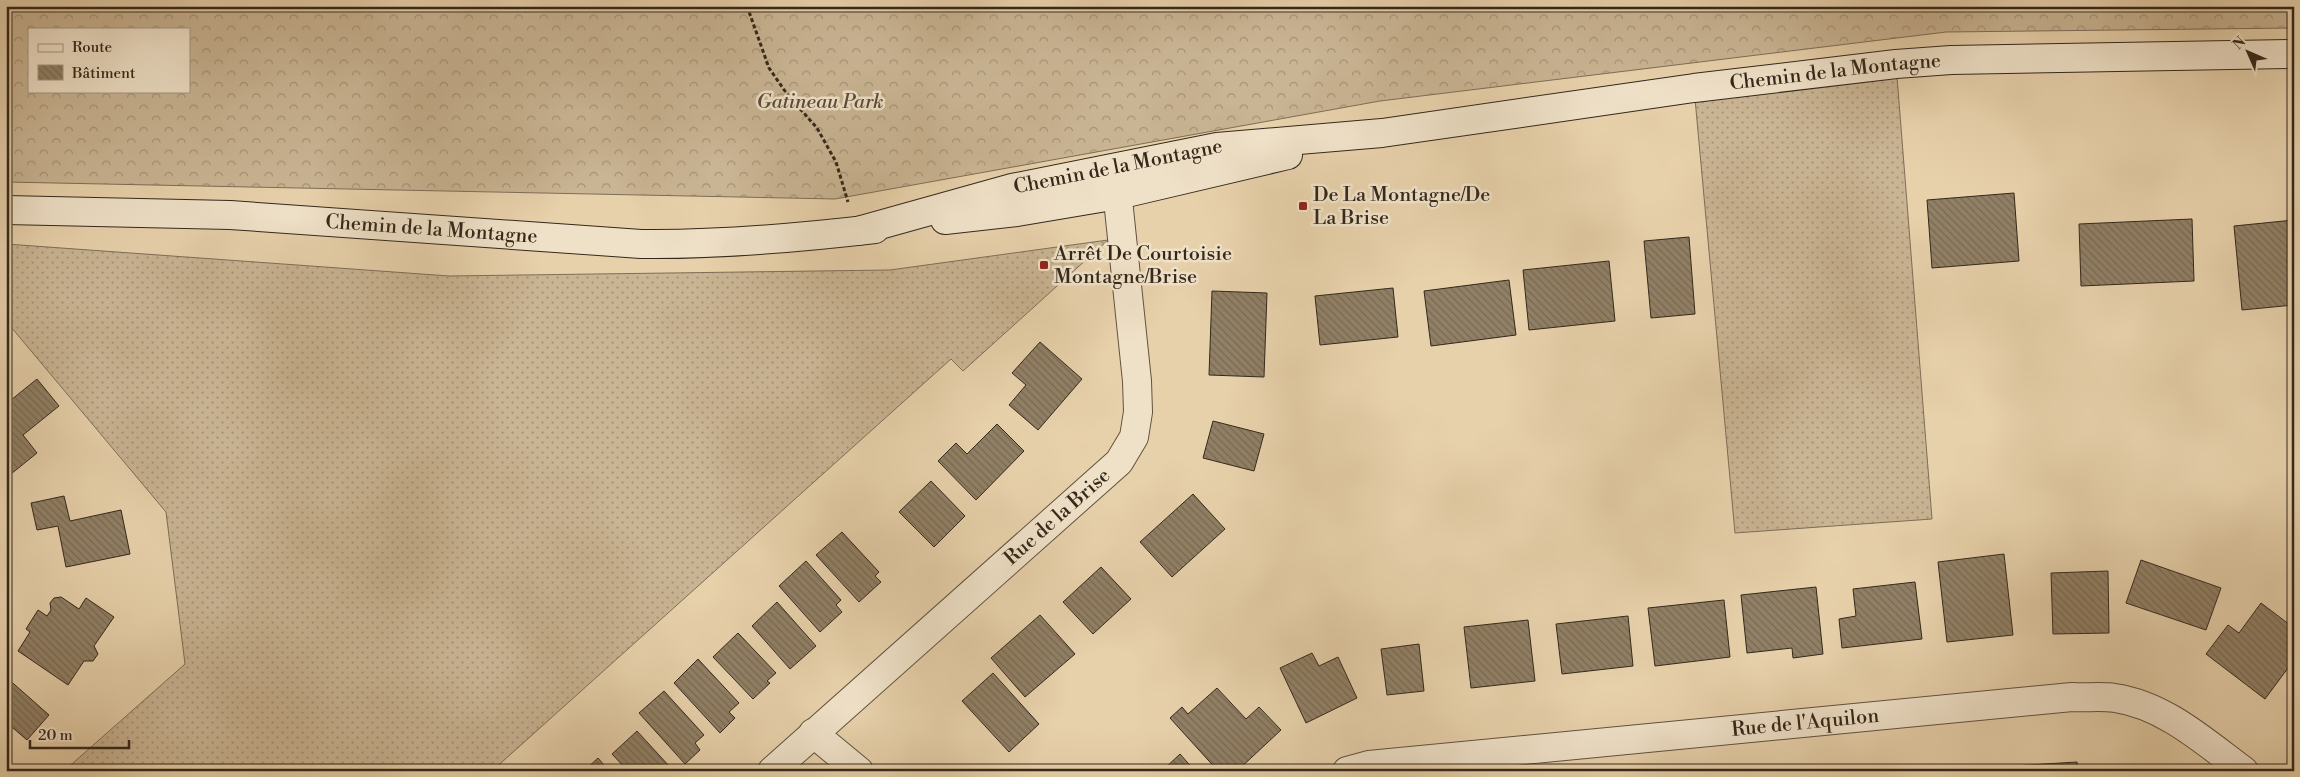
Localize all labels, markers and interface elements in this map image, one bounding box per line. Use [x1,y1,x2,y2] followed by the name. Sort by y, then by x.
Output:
[28,28,190,92] legend
[2222,28,2272,78] north arrow
[2229,33,2250,54] text: N
[72,38,112,57] text: Route
[1728,48,1942,96] street label: Chemin de la Montagne
[71,64,136,83] text: Bâtiment
[757,90,883,115] park label: Gatineau Park
[1011,134,1223,200] street label: Chemin de la Montagne
[1313,183,1490,231] place label: De La Montagne/De La Brise
[1297,200,1309,212] marker: De La Montagne/De La Brise
[325,209,538,249] street label: Chemin de la Montagne
[1053,242,1232,290] place label: Arrêt De Courtoisie Montagne/Brise
[1038,259,1050,271] marker: Arrêt De Courtoisie Montagne/Brise
[999,463,1116,571] street label: Rue de la Brise
[1730,703,1880,742] street label: Rue de l'Aquilon
[30,717,129,749] scale bar
[38,726,73,745] text: 20 m

